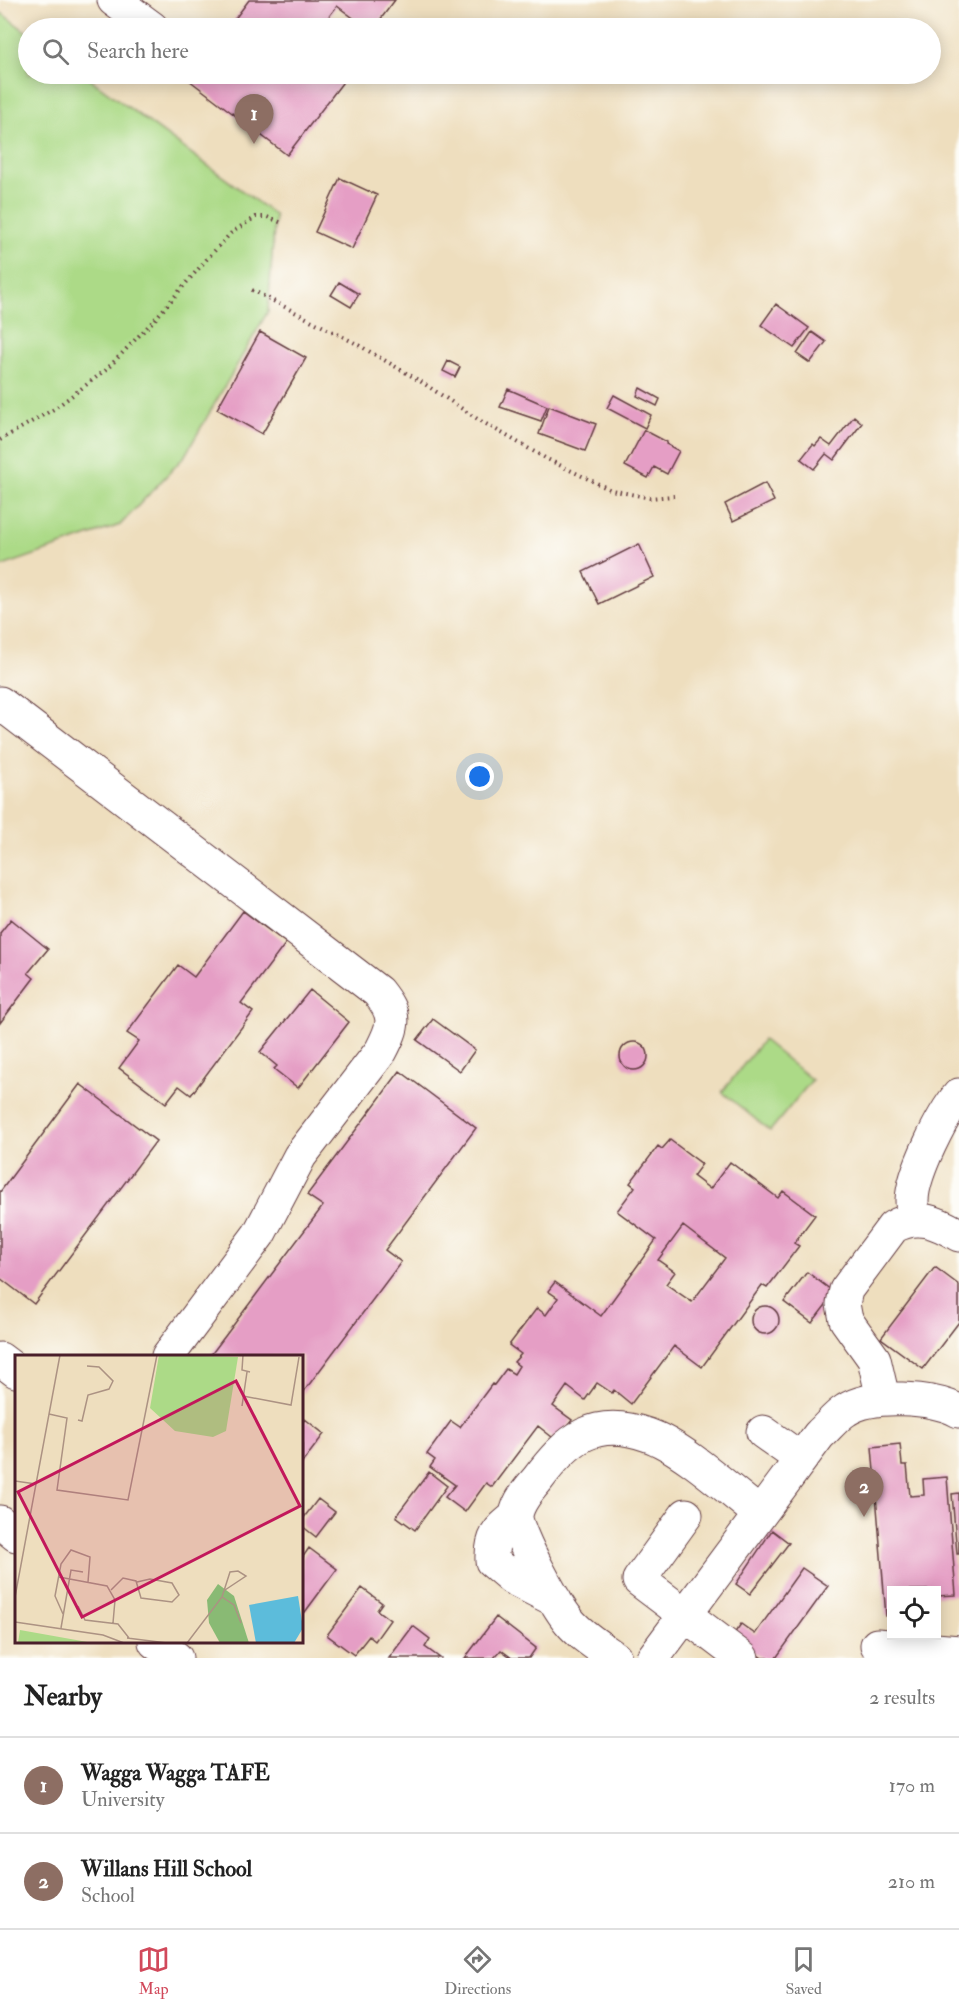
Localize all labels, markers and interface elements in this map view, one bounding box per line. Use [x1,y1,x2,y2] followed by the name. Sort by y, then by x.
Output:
[18,18,941,84] search box
[39,35,72,68] icon: search
[87,37,189,65] text: Search here
[234,94,274,144] pin: 1
[465,762,494,791] your location
[15,1355,303,1643] inset map
[844,1468,884,1517] pin: 2
[887,1586,941,1640] map controls
[887,1586,941,1640] button: locate
[24,1681,102,1713] text: Nearby
[869,1685,935,1710] text: 2 results
[81,1759,270,1787] text: Wagga Wagga TAFE
[40,1773,47,1798] text: 1
[889,1773,935,1798] text: 170 m
[81,1787,164,1812] text: University
[81,1855,252,1883] text: Willans Hill School
[38,1869,49,1894] text: 2
[888,1869,935,1894] text: 210 m
[81,1883,135,1908] text: School
[137,1943,170,1999] tab: Map
[444,1943,511,1999] tab: Directions
[785,1943,822,1999] tab: Saved

